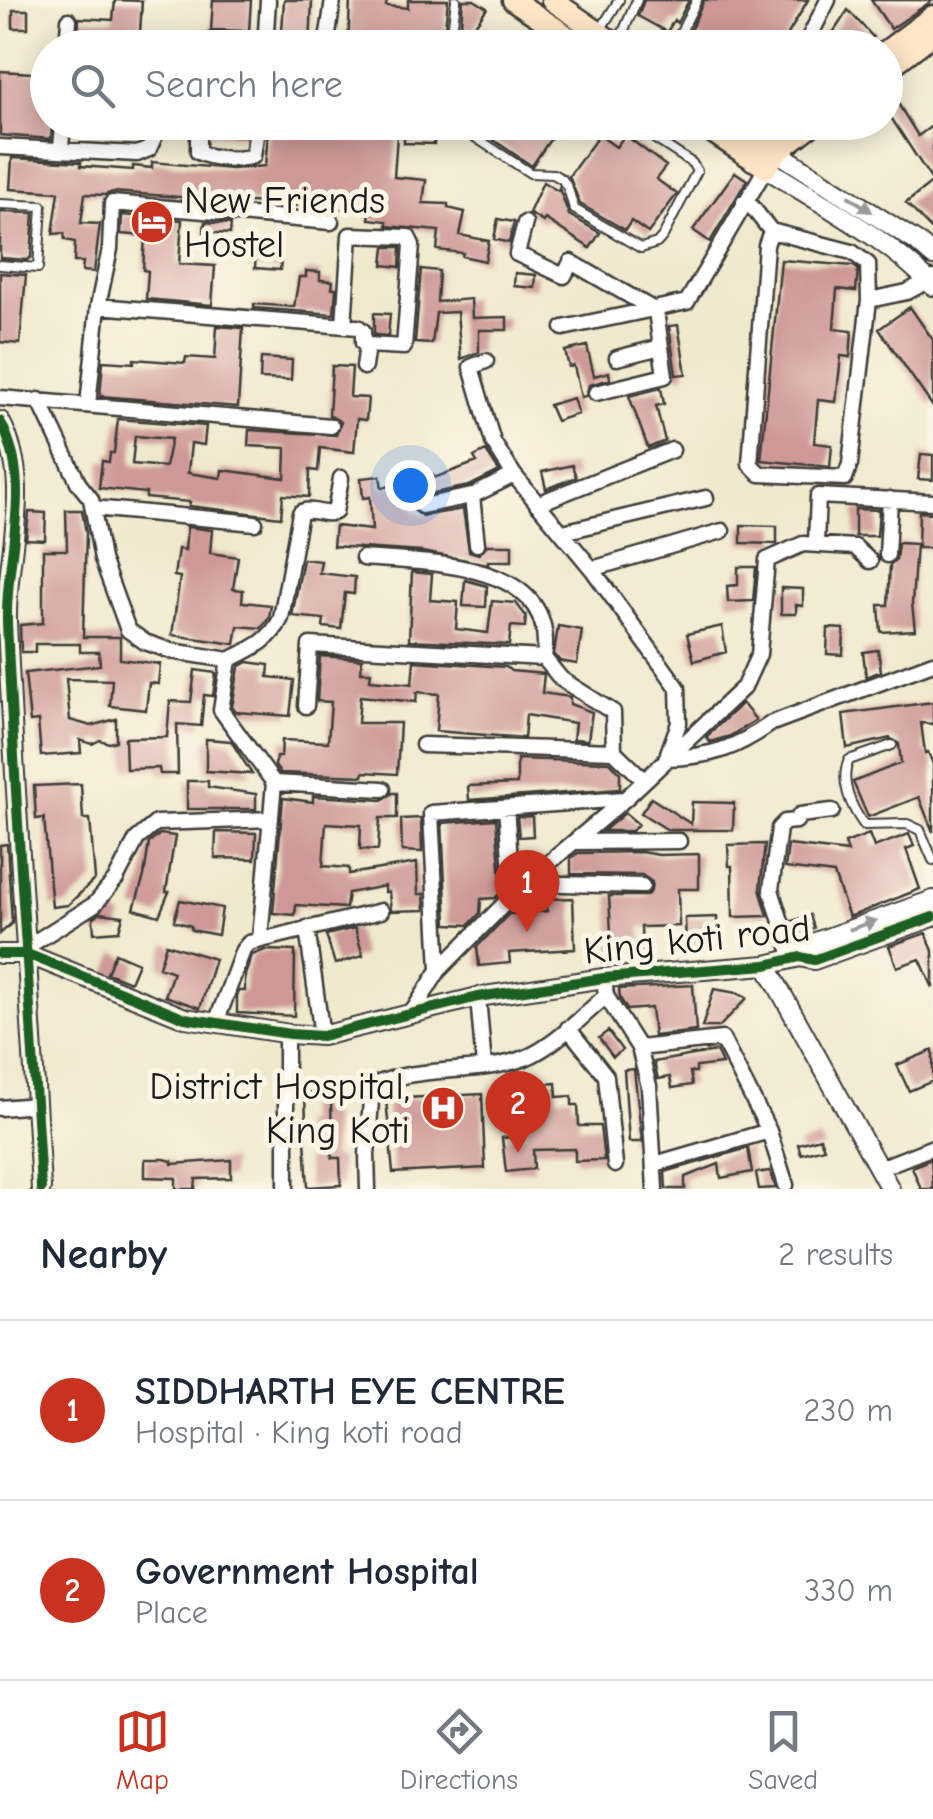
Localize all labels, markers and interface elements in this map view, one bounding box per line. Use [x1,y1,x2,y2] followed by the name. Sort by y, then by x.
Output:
[30,30,903,140] search box
[65,58,120,113] icon: search
[145,63,343,107] text: Search here
[184,179,385,267] place label: New Friends Hostel
[846,194,873,213] one-way arrow
[129,199,175,245] hotel icon: New Friends Hostel
[385,460,436,511] your location
[494,850,560,932] pin: 1
[582,906,813,974] street label: King koti road
[849,916,879,931] one-way arrow
[149,1065,410,1153] place label: District Hospital, King Koti
[486,1070,550,1153] pin: 2
[420,1085,466,1131] hospital icon: District Hospital, King Koti
[40,1230,167,1279] text: Nearby
[778,1236,893,1273] text: 2 results
[135,1370,565,1414] text: SIDDHARTH EYE CENTRE
[66,1392,79,1429] text: 1
[803,1392,893,1429] text: 230 m
[135,1414,463,1451] text: Hospital · King koti road
[135,1550,479,1594] text: Government Hospital
[65,1572,80,1609] text: 2
[804,1572,893,1609] text: 330 m
[135,1594,208,1631] text: Place
[115,1704,170,1796] tab: Map
[400,1704,518,1796] tab: Directions
[748,1704,818,1796] tab: Saved

